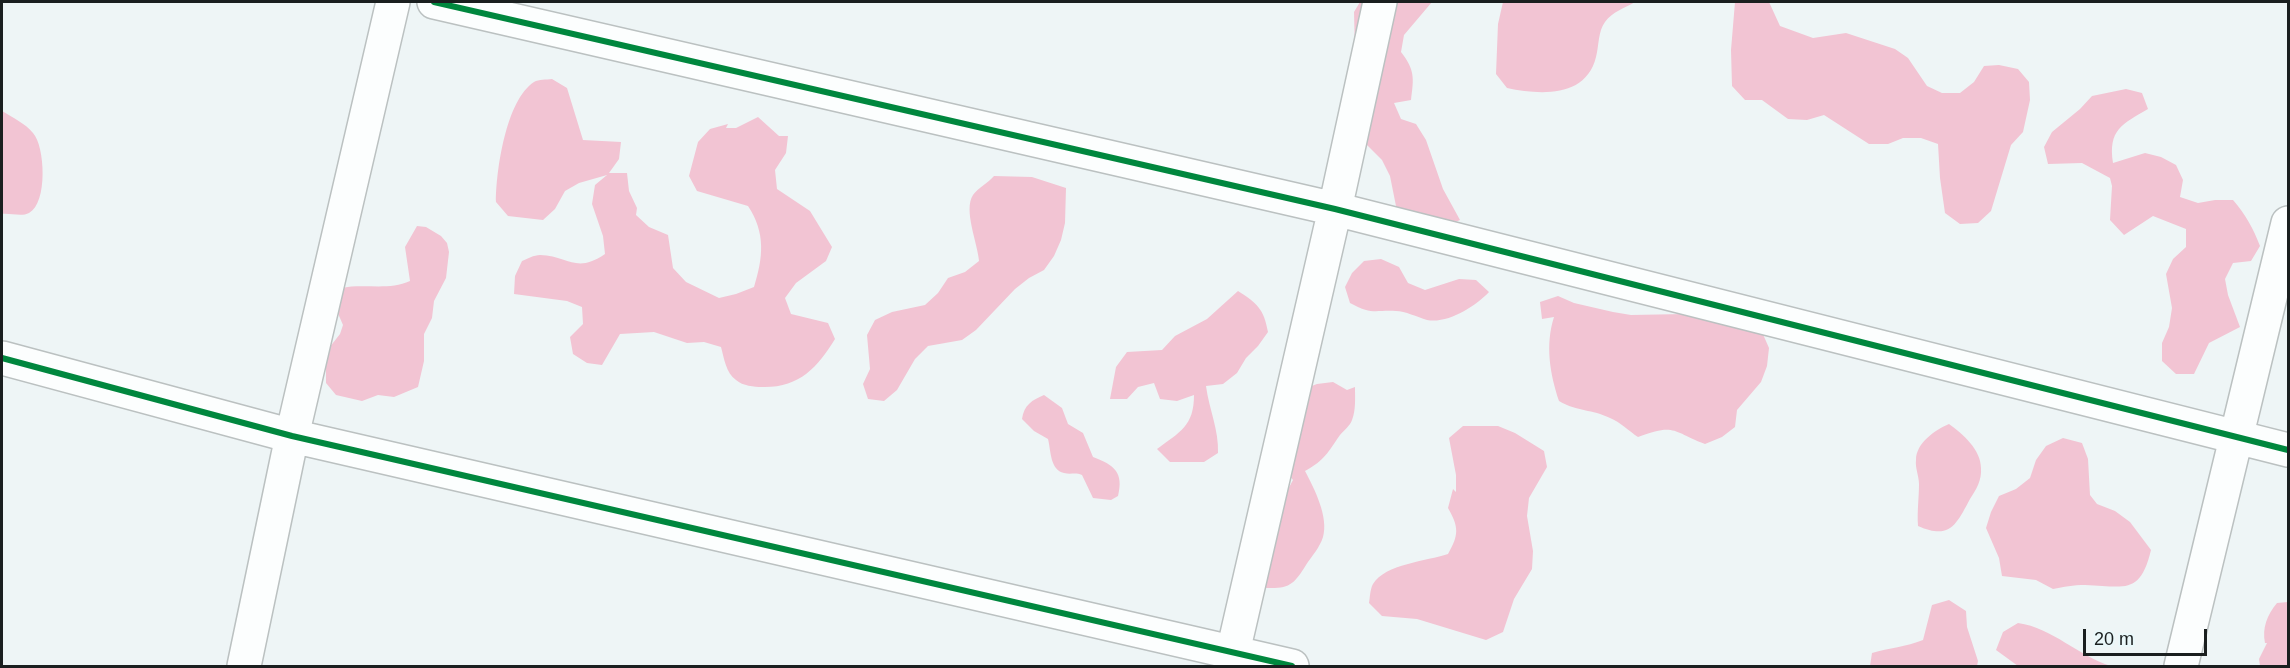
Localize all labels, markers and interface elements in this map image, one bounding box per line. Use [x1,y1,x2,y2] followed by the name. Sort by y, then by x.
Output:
[2086,617,2210,655] scale bar
[2094,629,2134,649] text: 20 m

